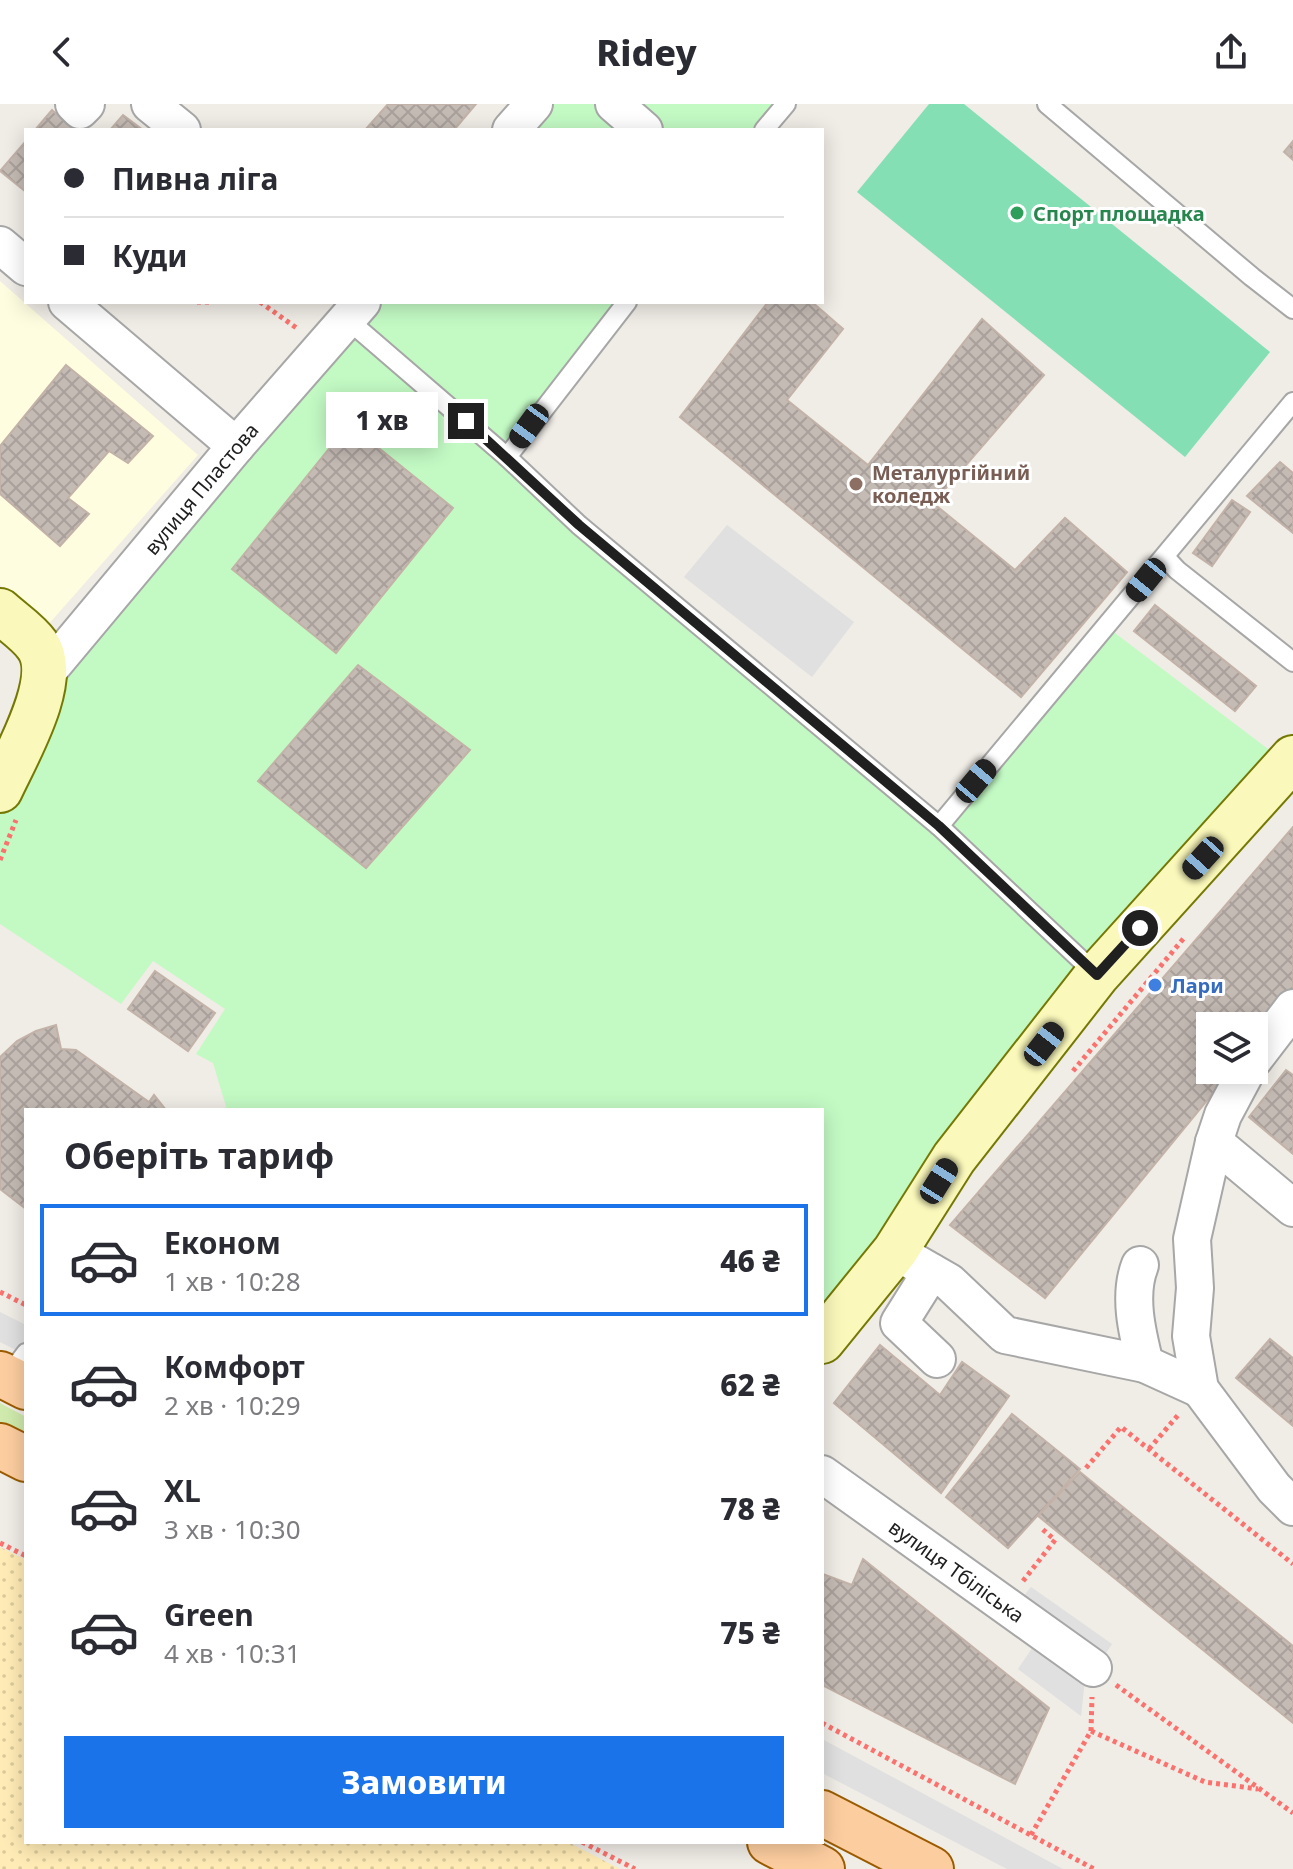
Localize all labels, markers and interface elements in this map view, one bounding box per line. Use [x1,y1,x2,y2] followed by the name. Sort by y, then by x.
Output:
[596,28,697,77] text: Ridey
[40,30,84,74] icon: back
[1209,30,1253,74] icon: share
[112,158,278,199] text: Пивна ліга
[1033,200,1205,227] place label: Спорт площадка
[1008,204,1026,222] marker: Спорт площадка
[112,235,187,276] text: Куди
[326,393,438,449] callout: 1 хв
[505,400,553,452] car
[355,402,409,438] text: 1 хв
[448,403,484,439] route end
[138,417,264,560] street label: вулиця Пластова
[872,459,1030,509] place label: Металургійний коледж
[847,475,865,493] marker: Металургійний коледж
[1122,554,1170,606] car
[951,755,1001,807] car
[1178,832,1228,884] car
[1122,910,1158,946] route start
[1171,972,1224,999] place label: Лари
[1146,976,1164,994] marker: Лари
[1196,1012,1268,1084] map controls
[1196,1012,1268,1084] button: layers
[1020,1018,1068,1070] car
[64,1131,334,1180] text: Оберіть тариф
[916,1154,962,1208] car
[164,1222,281,1263] text: Економ
[68,1224,140,1296] icon: car
[720,1240,780,1281] text: 46 ₴
[164,1263,301,1299] text: 1 хв · 10:28
[164,1346,305,1387] text: Комфорт
[68,1348,140,1420] icon: car
[720,1364,780,1405] text: 62 ₴
[164,1387,301,1423] text: 2 хв · 10:29
[164,1470,201,1511] text: XL
[68,1472,140,1544] icon: car
[720,1488,780,1529] text: 78 ₴
[164,1511,301,1547] text: 3 хв · 10:30
[884,1513,1030,1628] street label: вулиця Тбіліська
[164,1594,254,1635] text: Green
[68,1596,140,1668] icon: car
[720,1612,780,1653] text: 75 ₴
[164,1635,301,1671] text: 4 хв · 10:31
[64,1736,784,1828] button: Замовити

